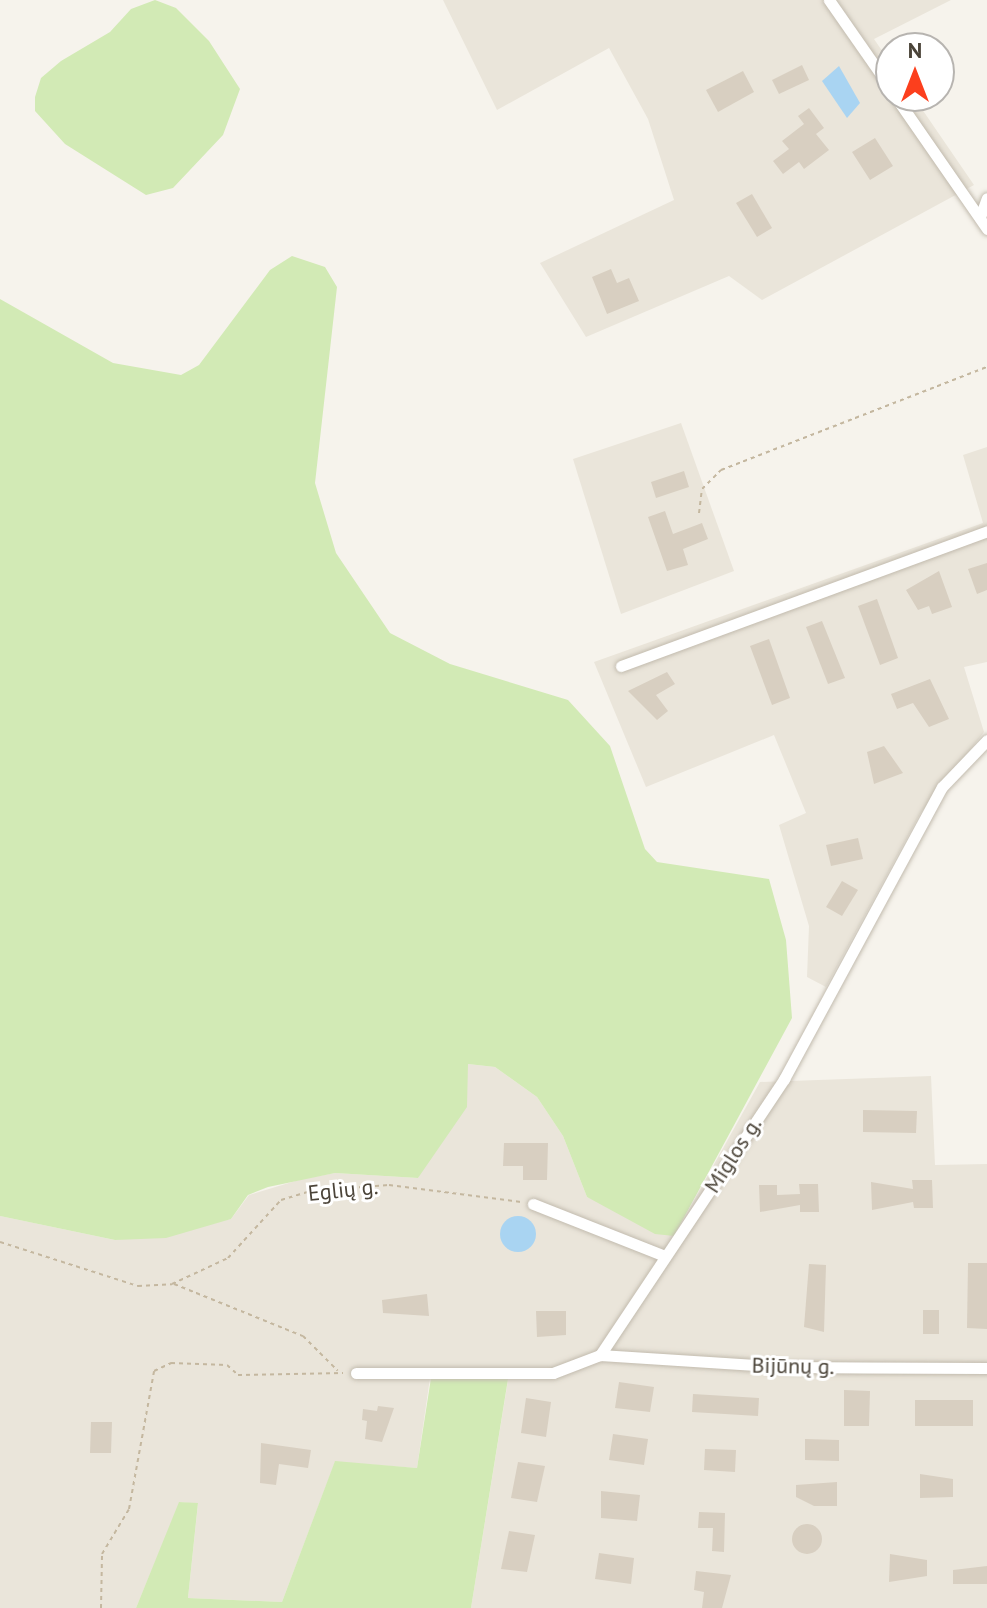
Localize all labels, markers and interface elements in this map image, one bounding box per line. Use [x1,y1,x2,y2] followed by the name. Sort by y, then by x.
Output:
[875,32,955,112] north arrow
[908,36,922,64] text: N
[699,1112,767,1198] street label: Miglos g.
[307,1173,379,1207] street label: Eglių g.
[751,1352,835,1380] street label: Bijūnų g.

